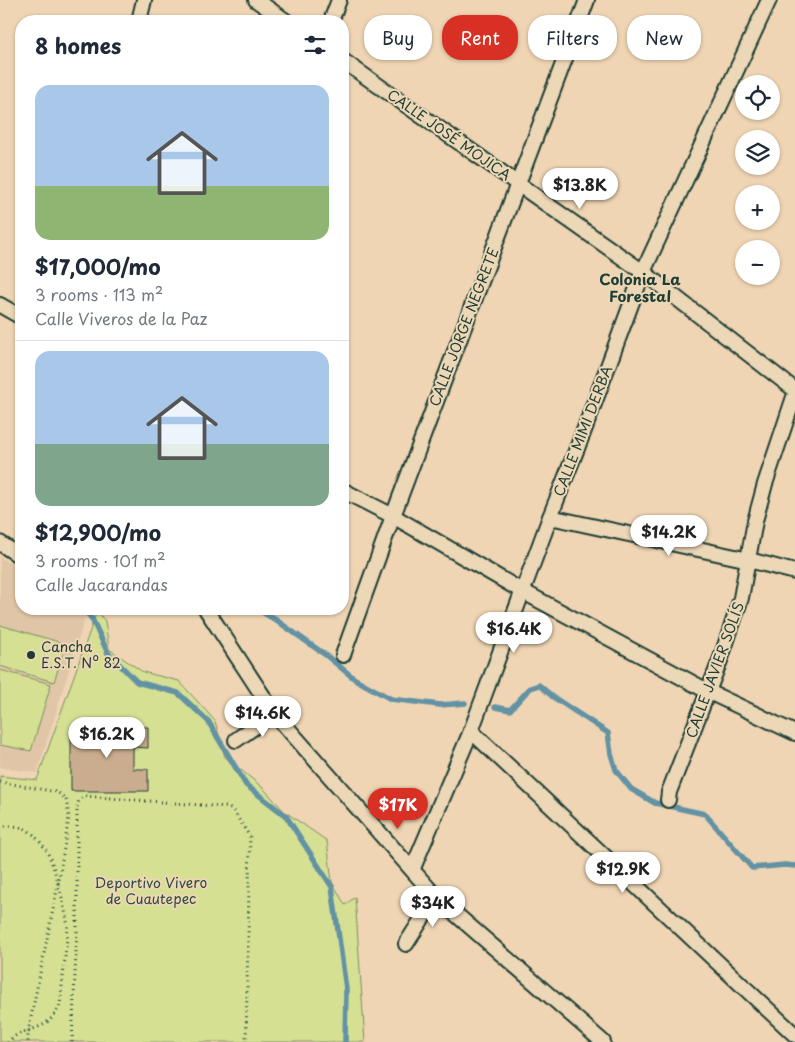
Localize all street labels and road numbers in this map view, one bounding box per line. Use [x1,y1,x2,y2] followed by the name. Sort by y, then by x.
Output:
[383,84,516,185] street label: CALLE JOSÉ MOJICA
[424,244,504,409] street label: CALLE JORGE NEGRETE
[548,362,617,499] street label: CALLE MIMI DERBA
[680,599,749,741] street label: CALLE JAVIER SOLÍS

